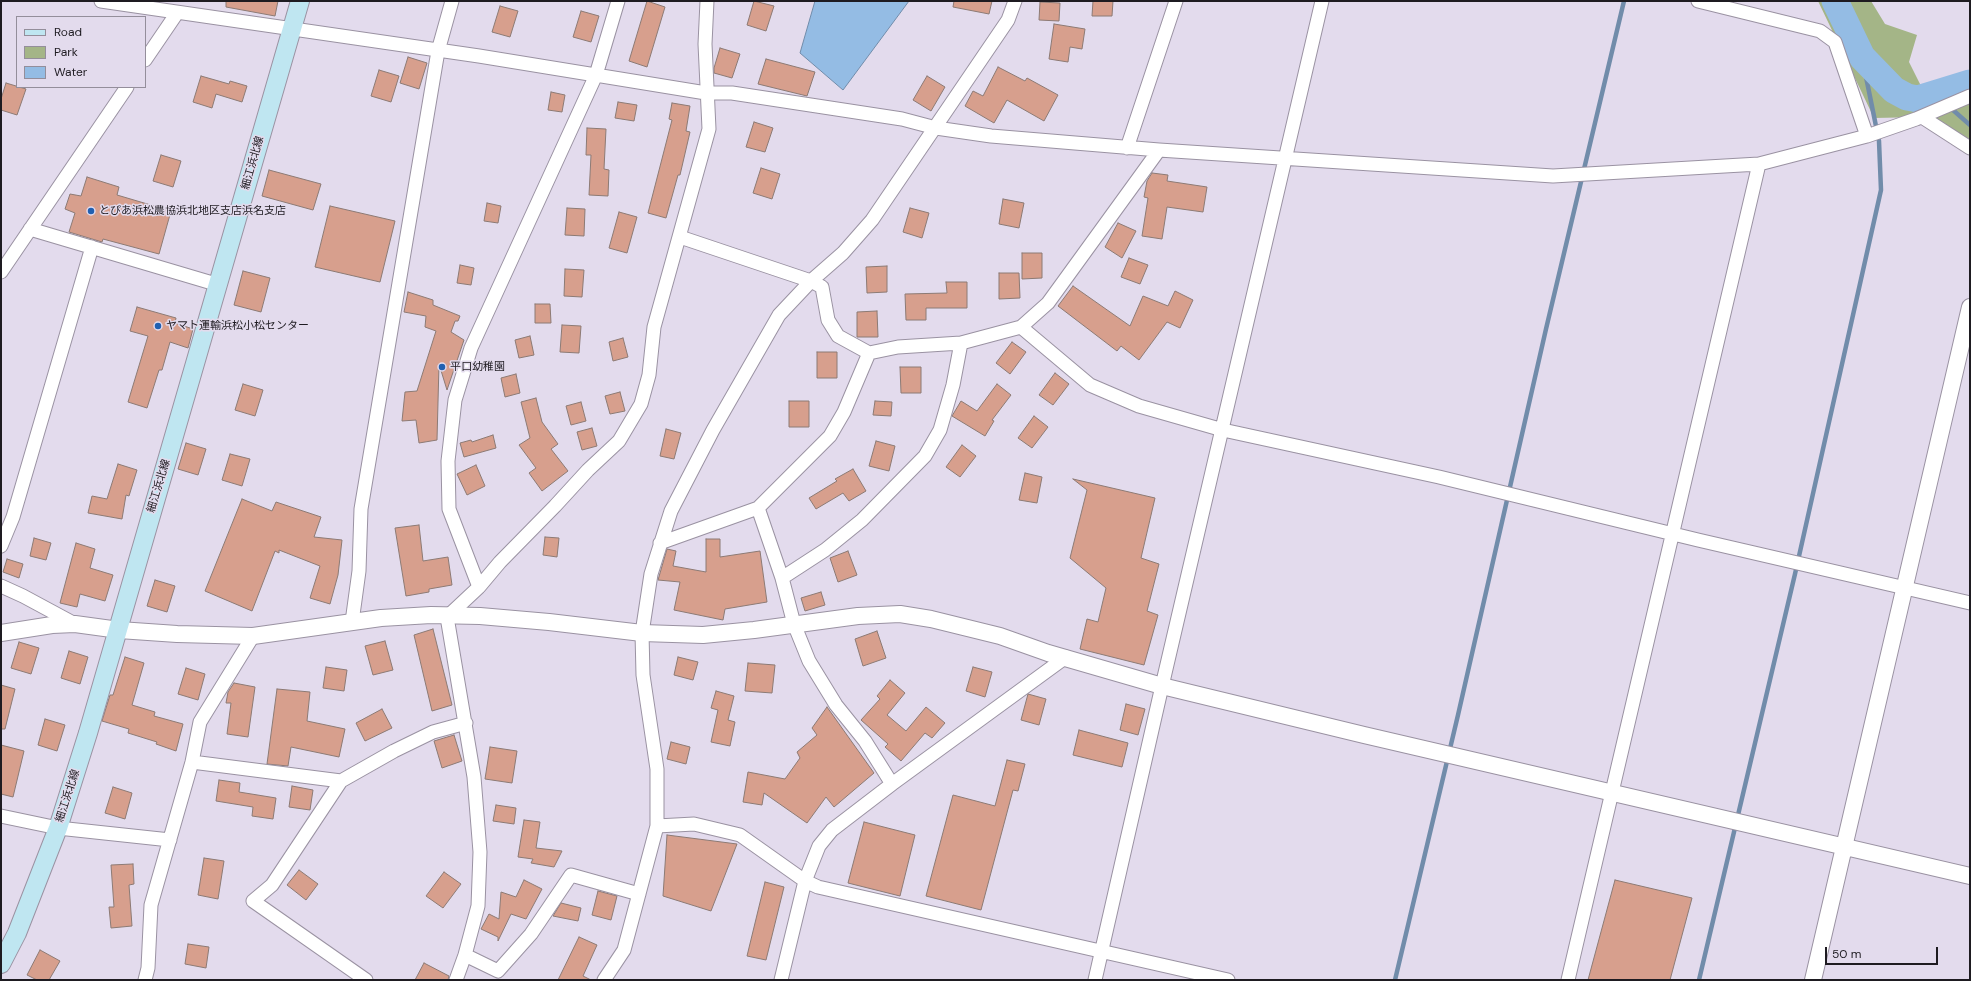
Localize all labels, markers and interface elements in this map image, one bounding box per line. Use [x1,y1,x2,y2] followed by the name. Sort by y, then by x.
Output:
[16,16,146,88] legend
[54,24,82,40] text: Road
[54,44,78,60] text: Park
[54,64,87,80] text: Water
[239,135,267,191] street label: 細江浜北線
[99,204,286,218] place label: とぴあ浜松農協浜北地区支店浜名支店
[86,206,96,216] marker: とぴあ浜松農協浜北地区支店浜名支店
[166,319,309,333] place label: ヤマト運輸浜松小松センター
[153,321,163,331] marker: ヤマト運輸浜松小松センター
[450,360,505,374] place label: 平口幼稚園
[437,362,447,372] marker: 平口幼稚園
[145,458,173,514] street label: 細江浜北線
[53,768,83,824] street label: 細江浜北線
[1827,939,1940,965] scale bar
[1832,946,1861,962] text: 50 m

